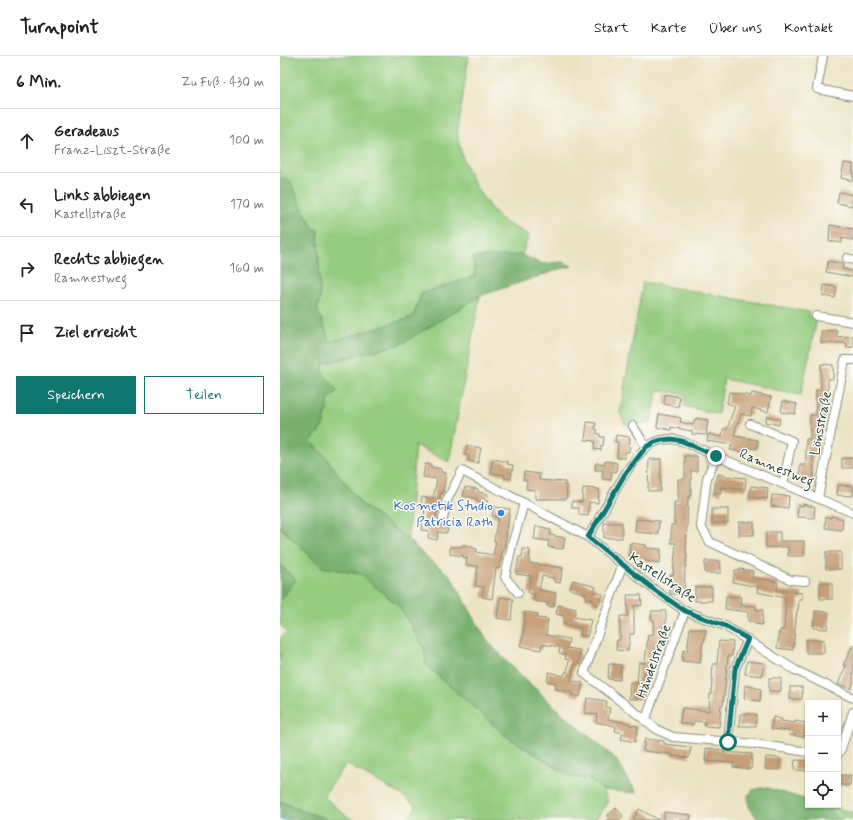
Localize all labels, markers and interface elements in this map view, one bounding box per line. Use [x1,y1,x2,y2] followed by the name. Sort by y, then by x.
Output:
[20,15,99,40] text: Turnpoint
[594,19,629,37] text: Start
[651,19,686,37] text: Karte
[708,19,762,37] text: Über uns
[784,19,833,37] text: Kontakt
[16,71,61,93] text: 6 Min.
[181,74,264,91] text: Zu Fuß · 430 m
[54,122,119,142] text: Geradeaus
[16,130,38,152] icon: ahead
[229,132,264,149] text: 100 m
[54,142,171,159] text: Franz-Liszt-Straße
[54,186,151,206] text: Links abbiegen
[16,194,38,216] icon: left
[230,196,264,213] text: 170 m
[54,206,126,223] text: Kastellstraße
[54,250,164,270] text: Rechts abbiegen
[16,258,38,280] icon: right
[229,260,264,277] text: 160 m
[54,270,127,287] text: Ramnestweg
[16,322,38,344] icon: arrive
[54,323,137,343] text: Ziel erreicht
[16,376,136,414] button: Speichern
[144,376,264,414] button: Teilen
[806,389,836,457] street label: Lönsstraße
[736,445,817,493] street label: Ramnestweg
[707,447,725,465] route end
[394,497,493,531] place label: Kosmetik Studio Patricia Rath
[496,508,506,518] marker: Kosmetik Studio Patricia Rath
[625,549,700,607] street label: Kastellstraße
[632,622,676,701] street label: Händelstraße
[805,700,841,808] map controls
[805,700,841,736] button: +
[719,733,737,751] route start
[805,736,841,772] button: −
[805,772,841,808] button: locate

